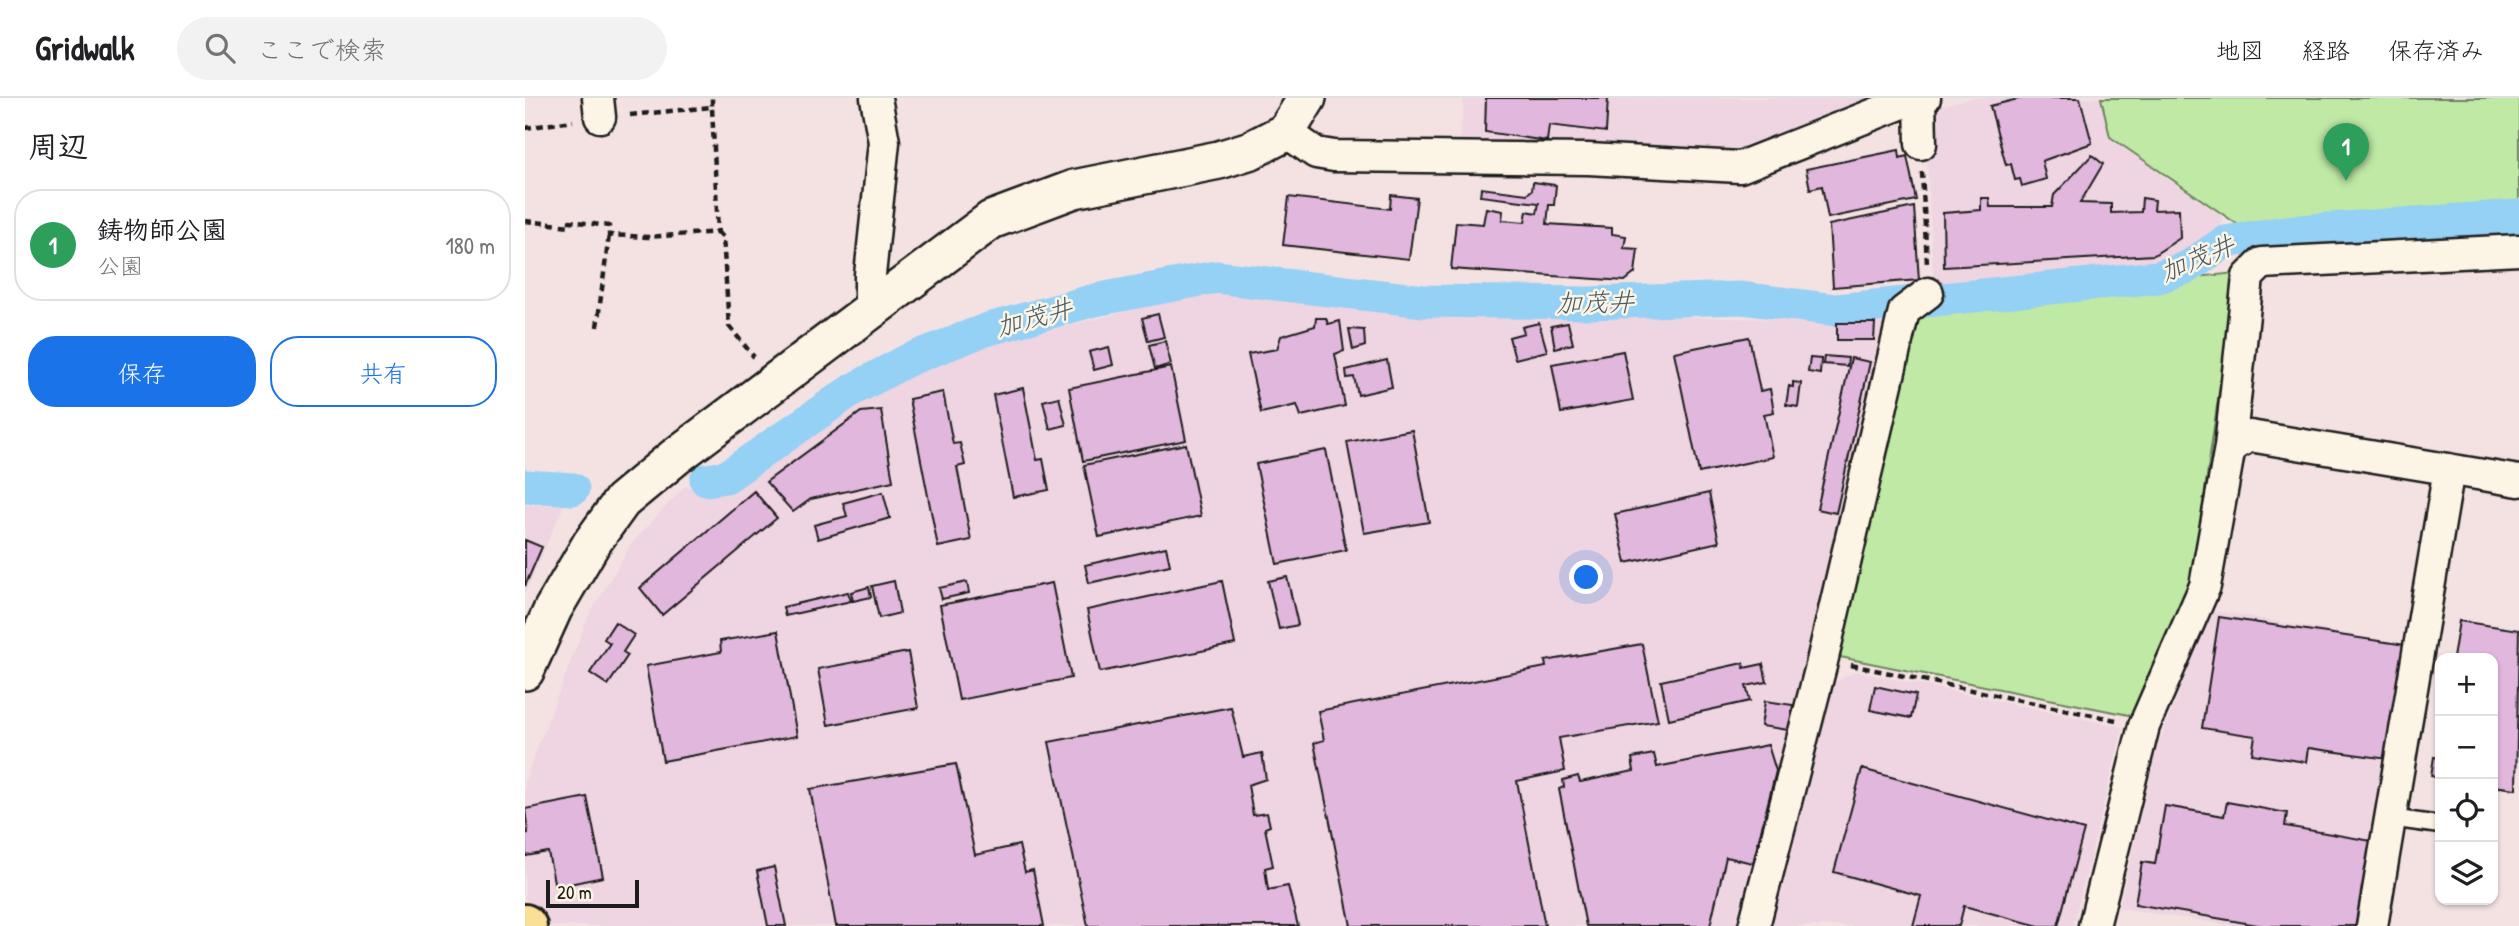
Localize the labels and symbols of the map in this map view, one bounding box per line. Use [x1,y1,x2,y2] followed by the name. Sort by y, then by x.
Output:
[2323,123,2369,181] pin: 1
[2154,226,2241,289] water label: 加茂井
[1556,284,1635,320] water label: 加茂井
[992,290,1077,344] water label: 加茂井
[1569,560,1603,594] your location
[546,877,639,909] scale bar

